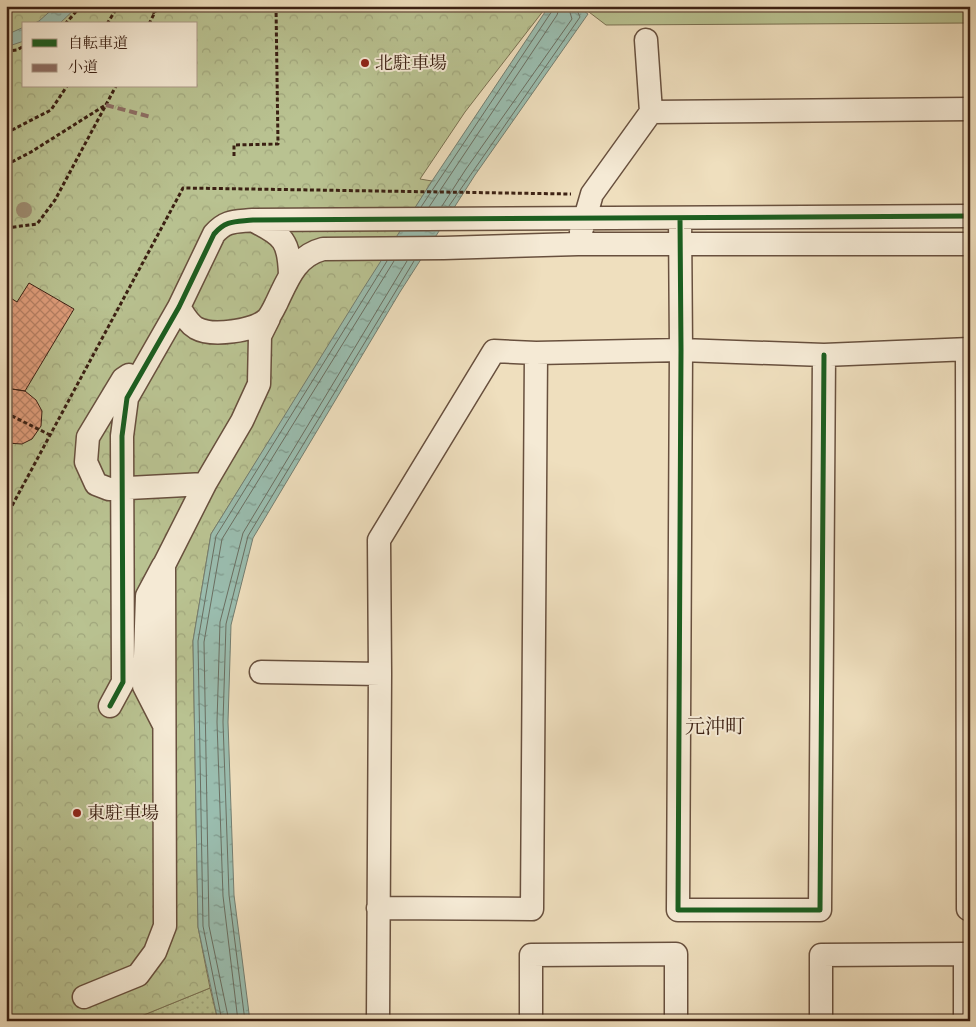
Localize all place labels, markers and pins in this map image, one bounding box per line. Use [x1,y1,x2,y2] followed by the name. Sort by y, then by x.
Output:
[375,53,447,73] place label: 北駐車場
[359,57,371,69] marker: 北駐車場
[87,803,159,823] place label: 東駐車場
[71,807,83,819] marker: 東駐車場

